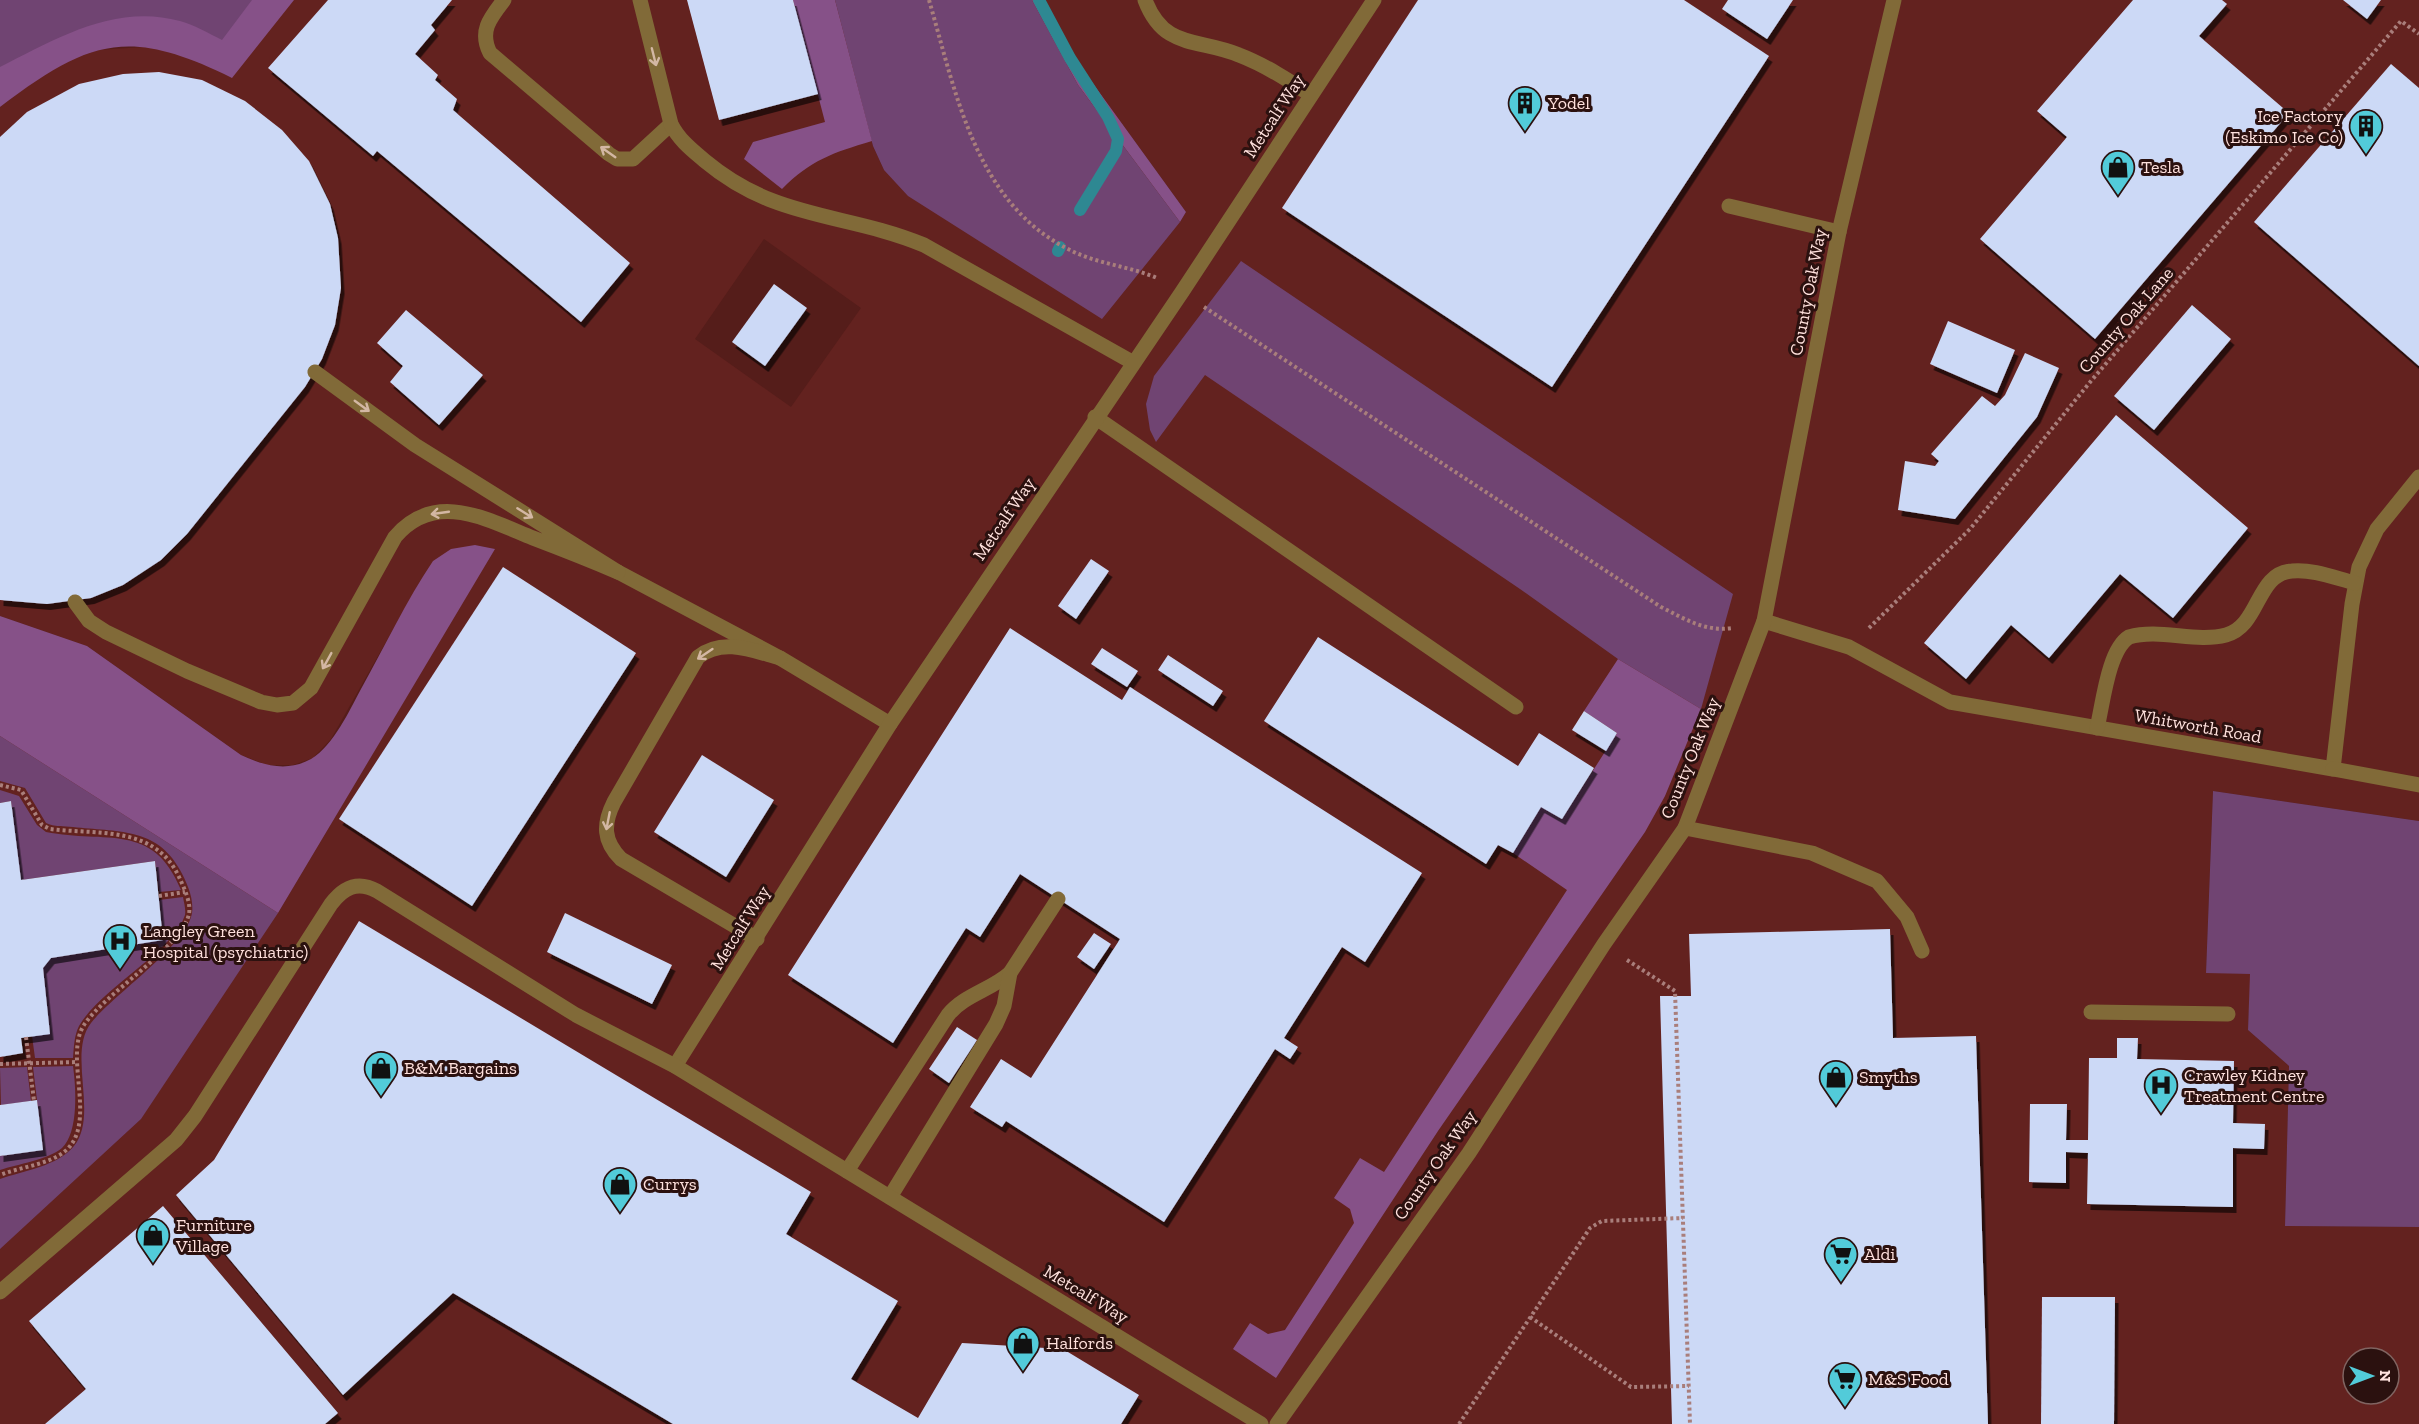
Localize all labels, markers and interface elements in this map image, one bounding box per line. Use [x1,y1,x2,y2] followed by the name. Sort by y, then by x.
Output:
[649,47,661,66] one-way arrow
[1239,69,1310,162] street label: Metcalf Way
[1507,85,1543,132] building icon: Yodel
[1547,92,1590,114] place label: Yodel
[2225,105,2344,148] place label: Ice Factory (Eskimo Ice Co)
[2348,108,2384,155] building icon: Ice Factory (Eskimo Ice Co)
[600,146,616,158] one-way arrow
[2100,149,2136,196] shop icon: Tesla
[2141,156,2181,178] place label: Tesla
[1785,226,1831,357] street label: County Oak Way
[2074,262,2178,378] street label: County Oak Lane
[353,400,369,412] one-way arrow
[968,473,1040,565] street label: Metcalf Way
[431,507,451,518] one-way arrow
[516,508,533,520] one-way arrow
[697,648,713,660] one-way arrow
[321,652,333,669] one-way arrow
[1656,693,1725,822] street label: County Oak Way
[2133,704,2263,748] street label: Whitworth Road
[602,811,613,830] one-way arrow
[705,881,775,974] street label: Metcalf Way
[143,920,308,963] place label: Langley Green Hospital (psychiatric)
[102,923,138,970] hospital icon: Langley Green Hospital (psychiatric)
[363,1050,399,1097] shop icon: B&M Bargains
[404,1057,517,1079] place label: B&M Bargains
[1818,1059,1854,1106] shop icon: Smyths
[2184,1064,2324,1107] place label: Crawley Kidney Treatment Centre
[1859,1066,1918,1088] place label: Smyths
[2143,1067,2179,1114] hospital icon: Crawley Kidney Treatment Centre
[1389,1105,1481,1224] street label: County Oak Way
[602,1166,638,1213] shop icon: Currys
[643,1173,697,1195] place label: Currys
[175,1214,252,1257] place label: Furniture Village
[135,1217,171,1264] shop icon: Furniture Village
[1823,1236,1859,1283] supermarket icon: Aldi
[1864,1243,1895,1265] place label: Aldi
[1040,1260,1133,1328] street label: Metcalf Way
[1005,1325,1041,1372] shop icon: Halfords
[1046,1332,1113,1354] place label: Halfords
[2341,1346,2401,1406] north arrow
[1827,1361,1863,1408] supermarket icon: M&S Food
[1868,1368,1949,1390] place label: M&S Food
[2376,1370,2395,1382] text: N

